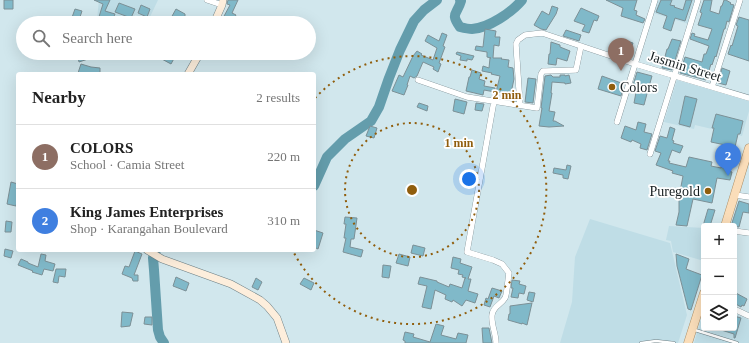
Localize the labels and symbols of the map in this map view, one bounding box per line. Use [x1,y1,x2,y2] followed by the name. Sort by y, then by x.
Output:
[608,38,634,71] pin: 1
[647,48,723,85] street label: Jasmin Street
[620,80,657,95] place label: Colors
[607,82,617,92] marker: Colors
[492,88,522,102] text: 2 min
[444,136,474,150] text: 1 min
[715,143,741,176] pin: 2
[459,169,479,189] your location
[405,183,419,197] centre of rings
[649,184,700,199] place label: Puregold
[703,186,713,196] marker: Puregold

